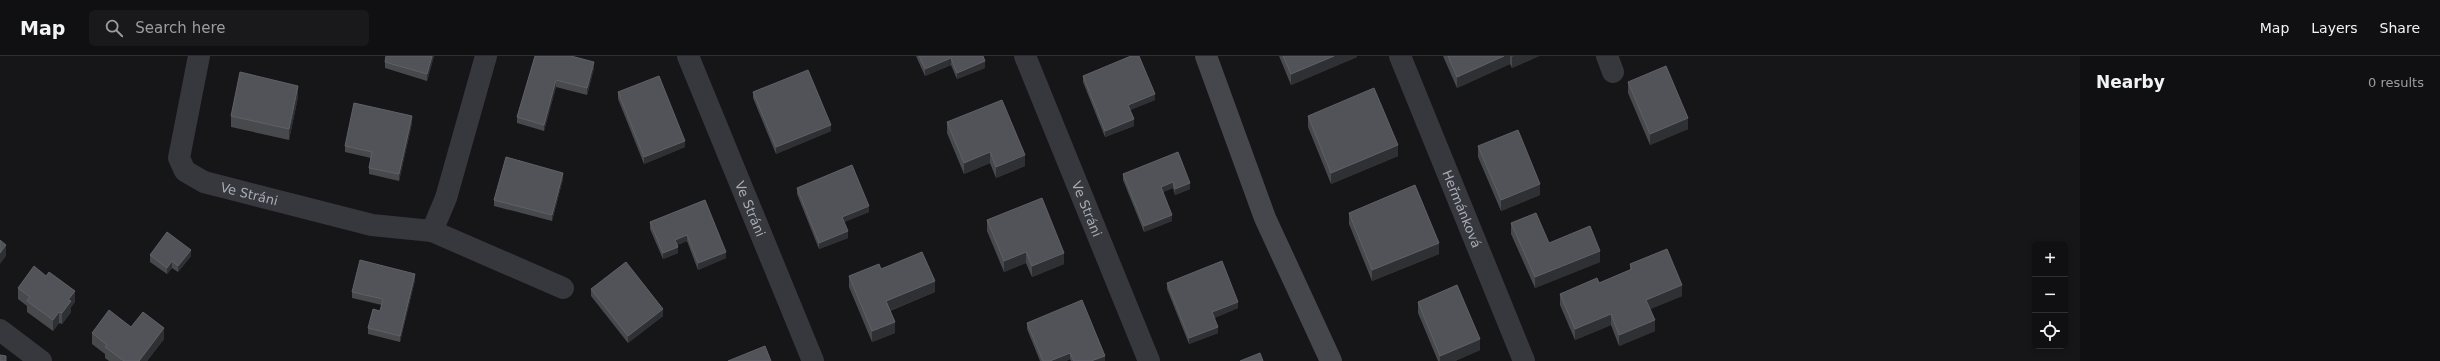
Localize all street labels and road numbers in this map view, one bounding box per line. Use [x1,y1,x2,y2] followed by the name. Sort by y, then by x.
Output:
[1439,168,1484,250] street label: Heřmánková
[732,179,768,239] street label: Ve Stráni
[1069,179,1105,239] street label: Ve Stráni
[219,180,279,209] street label: Ve Stráni

